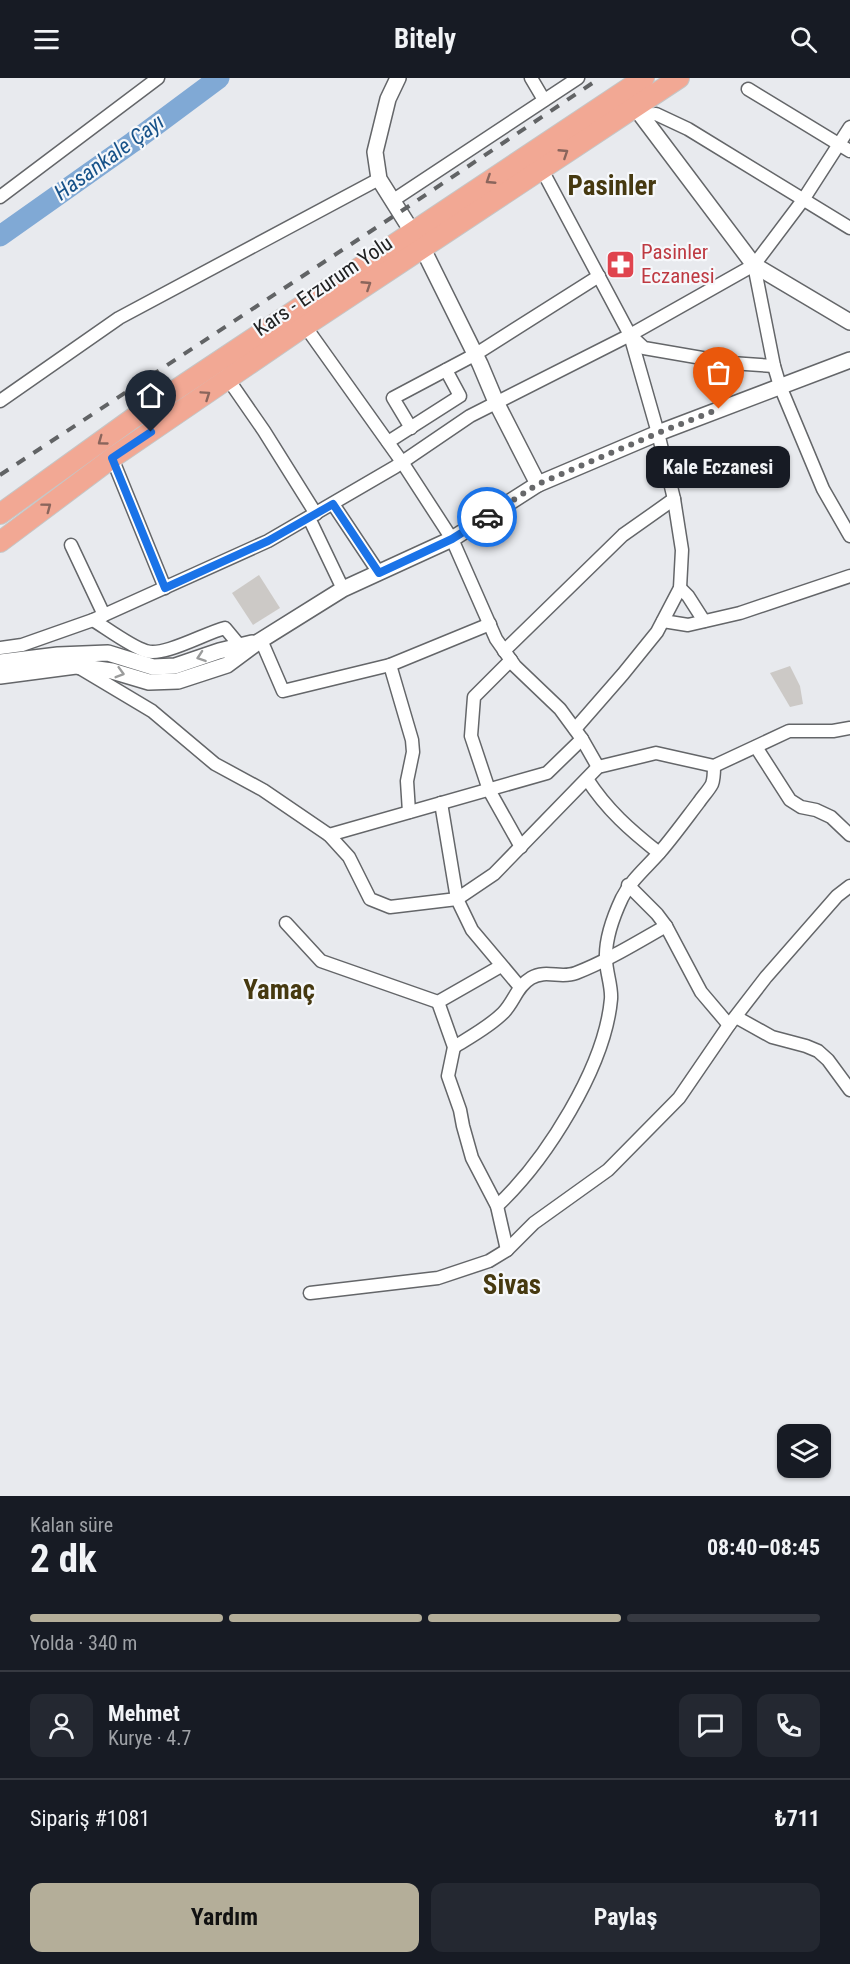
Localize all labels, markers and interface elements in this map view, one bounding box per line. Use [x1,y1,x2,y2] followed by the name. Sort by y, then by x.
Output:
[30,23,63,56] icon: menu
[394,23,456,55] text: Bitely
[787,23,820,56] icon: search
[49,109,169,205] water label: Hasankale Çayı
[557,149,568,160] one-way arrow
[568,170,657,202] district label: Pasinler
[486,172,496,184] one-way arrow
[249,231,397,341] street label: Kars - Erzurum Yolu
[641,240,715,288] place label: Pasinler Eczanesi
[604,248,636,280] pharmacy icon: Pasinler Eczanesi
[360,281,371,292] one-way arrow
[693,347,744,409] pin
[702,356,735,389] icon: bag
[125,370,176,432] pin
[134,379,167,412] icon: home
[199,391,210,402] one-way arrow
[98,434,109,445] one-way arrow
[647,445,791,487] callout: Kale Eczanesi
[663,455,773,479] text: Kale Eczanesi
[457,487,517,547] courier
[471,501,504,534] icon: car
[40,504,51,515] one-way arrow
[196,650,207,663] one-way arrow
[114,666,125,678] one-way arrow
[243,974,315,1006] district label: Yamaç
[483,1269,541,1301] district label: Sivas
[777,1424,831,1478] map controls
[777,1424,831,1478] button: layers
[30,1513,113,1537] text: Kalan süre
[707,1535,820,1560] text: 08:40–08:45
[30,1536,97,1582] text: 2 dk
[30,1631,137,1655] text: Yolda · 340 m
[30,1694,93,1757] button: person
[679,1694,742,1757] button: chat
[757,1694,820,1757] button: phone
[108,1701,180,1726] text: Mehmet
[108,1726,191,1750] text: Kurye · 4.7
[30,1806,150,1831] text: Sipariş #1081
[775,1806,820,1831] text: ₺711
[30,1883,419,1952] button: Yardım
[431,1883,820,1952] button: Paylaş

